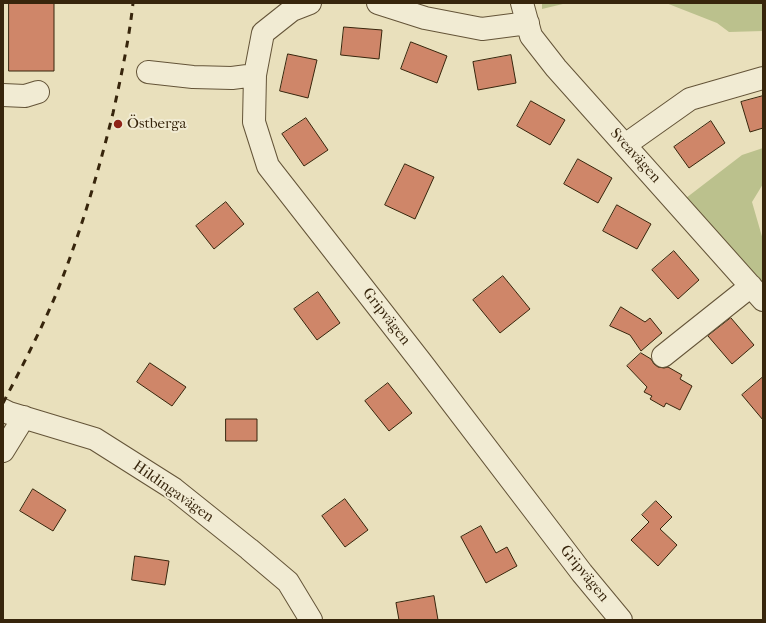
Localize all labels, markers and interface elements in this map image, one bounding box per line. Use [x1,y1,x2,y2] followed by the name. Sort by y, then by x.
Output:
[127,115,186,133] place label: Östberga
[112,118,124,130] marker: Östberga
[606,125,664,187] street label: Sveavägen
[358,285,414,349] street label: Gripvägen
[129,457,217,527] street label: Hildingavägen
[556,542,612,606] street label: Gripvägen

